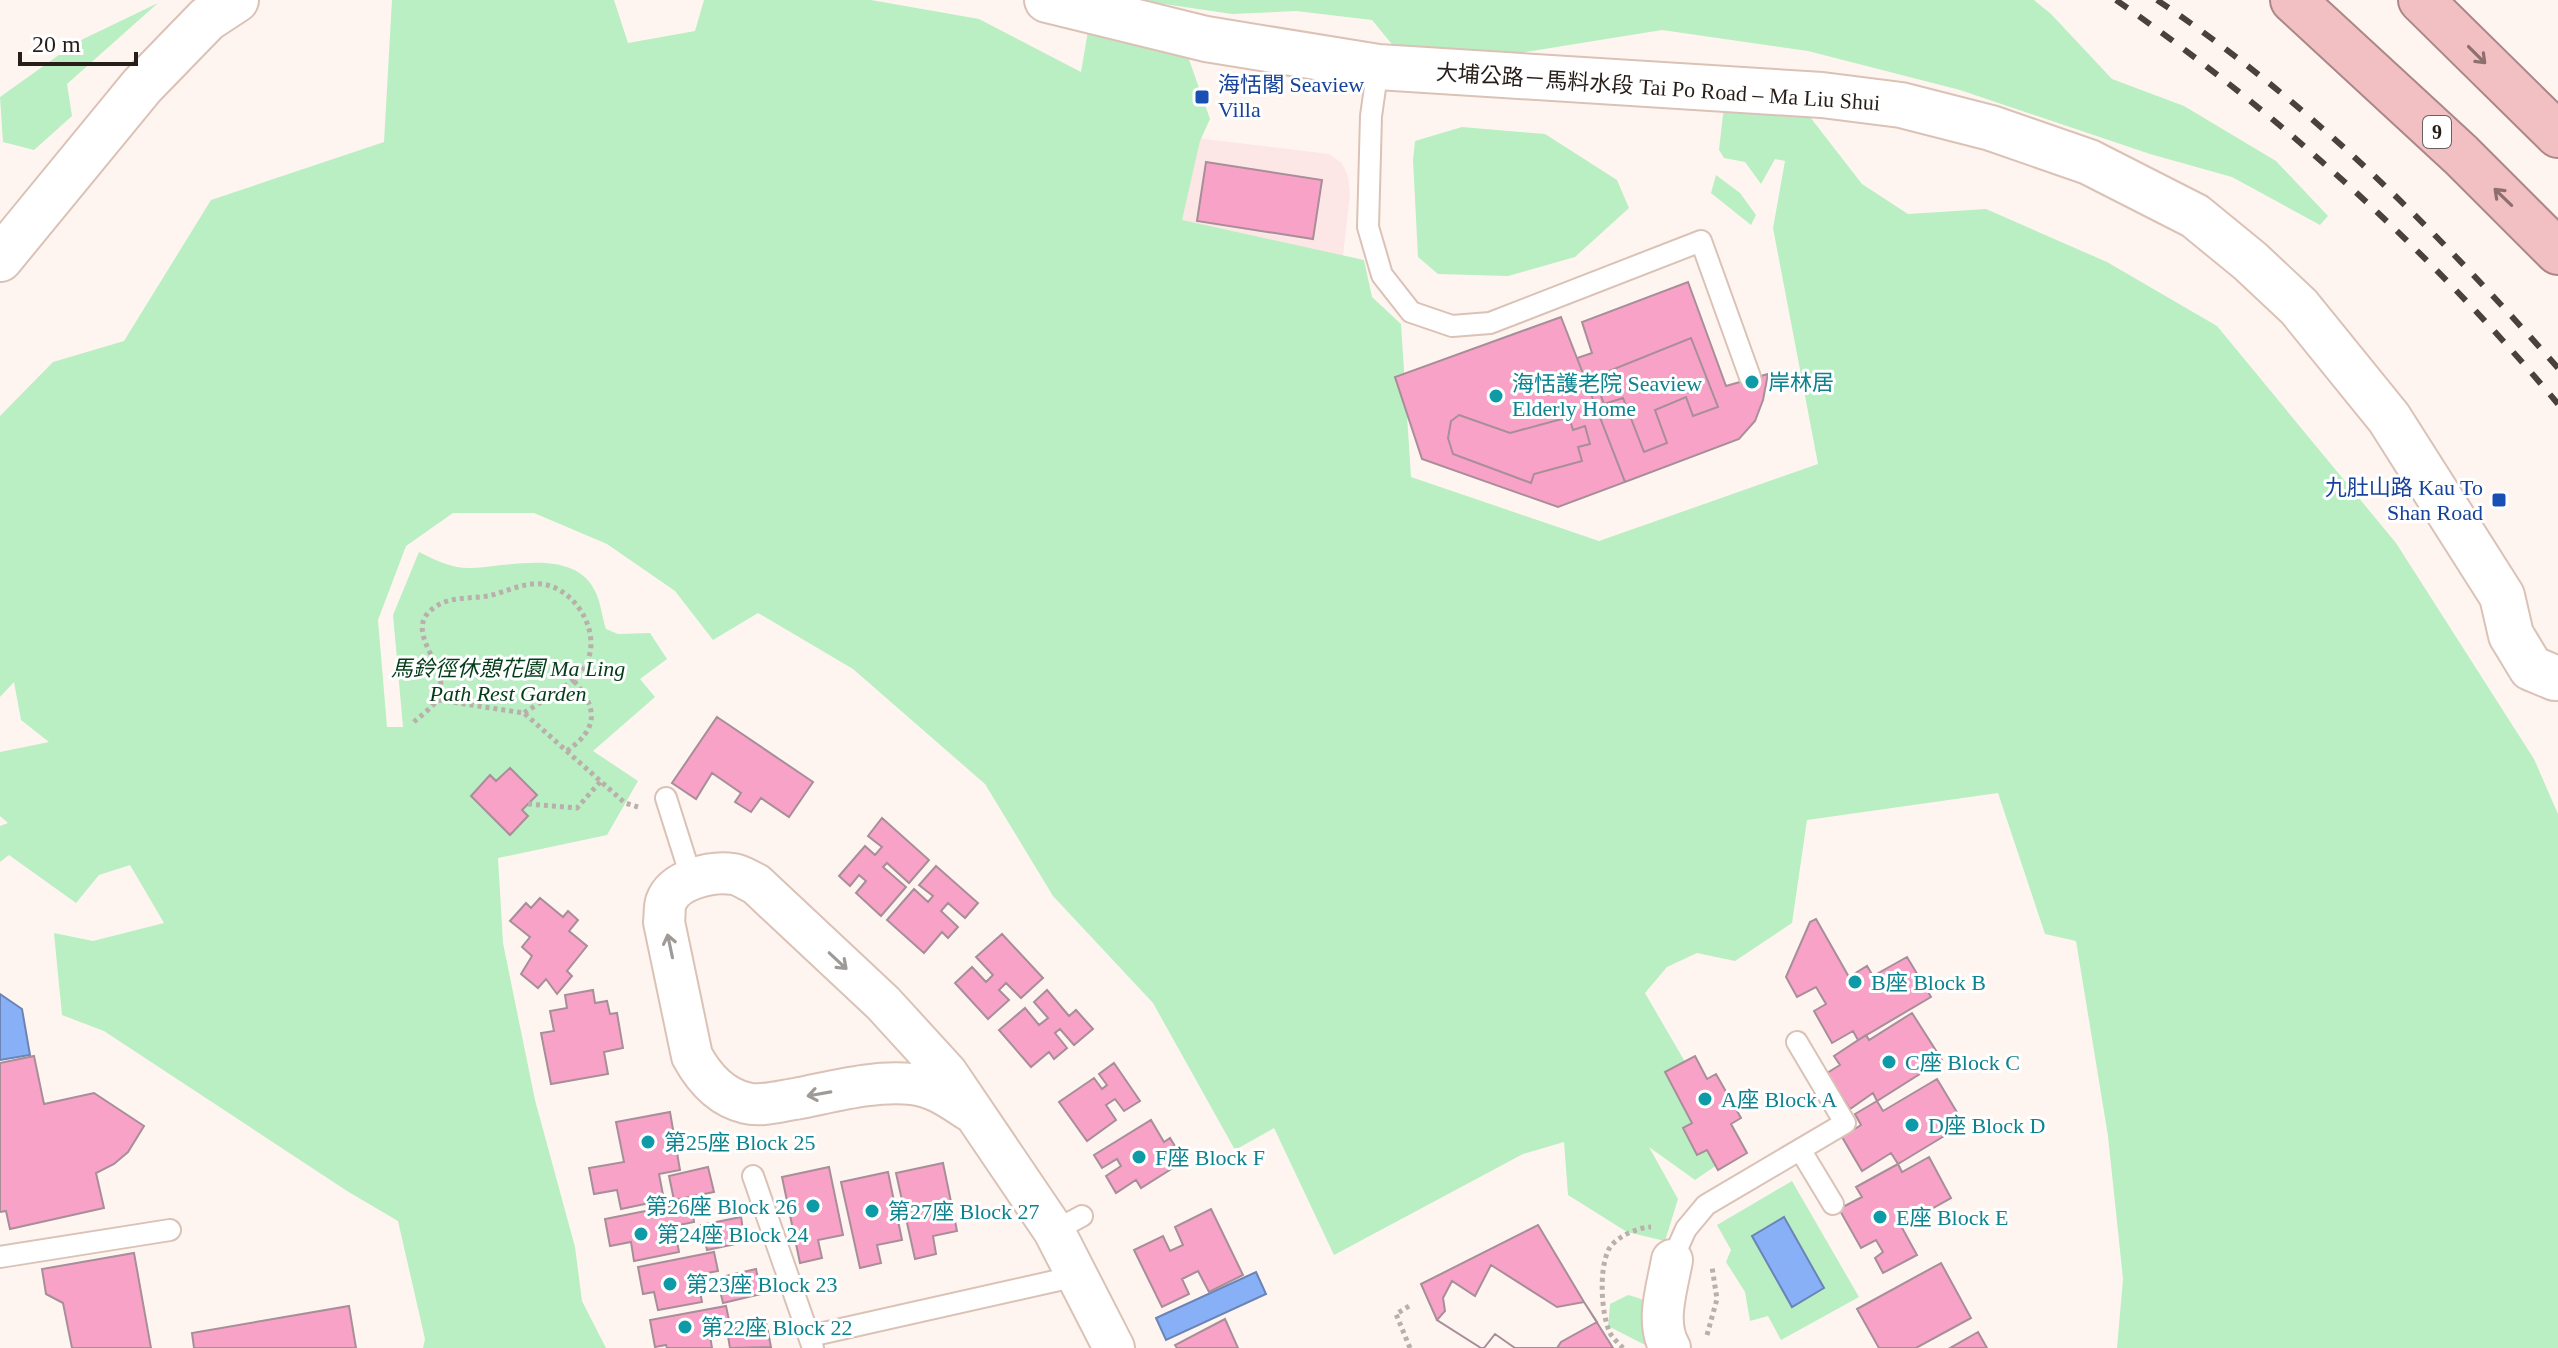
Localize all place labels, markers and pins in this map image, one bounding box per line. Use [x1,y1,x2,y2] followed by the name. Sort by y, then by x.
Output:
[1218,72,1364,122] place label: 海恬閣 Seaview Villa
[1193,88,1211,106] marker: 海恬閣 Seaview Villa
[1768,370,1834,395] place label: 岸林居
[1512,371,1702,421] place label: 海恬護老院 Seaview Elderly Home
[1743,373,1761,391] marker: 岸林居
[1487,387,1505,405] marker: 海恬護老院 Seaview Elderly Home
[2325,475,2483,525] place label: 九肚山路 Kau To Shan Road
[2490,491,2508,509] marker: 九肚山路 Kau To Shan Road
[1871,970,1986,995] place label: B座 Block B
[1846,973,1864,991] marker: B座 Block B
[1905,1050,2020,1075] place label: C座 Block C
[1880,1053,1898,1071] marker: C座 Block C
[1721,1087,1837,1112] place label: A座 Block A
[1696,1090,1714,1108] marker: A座 Block A
[1928,1113,2045,1138] place label: D座 Block D
[1903,1116,1921,1134] marker: D座 Block D
[664,1130,816,1155] place label: 第25座 Block 25
[639,1133,657,1151] marker: 第25座 Block 25
[1155,1145,1265,1170] place label: F座 Block F
[1130,1148,1148,1166] marker: F座 Block F
[645,1194,797,1219] place label: 第26座 Block 26
[804,1197,822,1215] marker: 第26座 Block 26
[888,1199,1040,1224] place label: 第27座 Block 27
[863,1202,881,1220] marker: 第27座 Block 27
[1896,1205,2008,1230] place label: E座 Block E
[1871,1208,1889,1226] marker: E座 Block E
[657,1222,809,1247] place label: 第24座 Block 24
[632,1225,650,1243] marker: 第24座 Block 24
[686,1272,838,1297] place label: 第23座 Block 23
[661,1275,679,1293] marker: 第23座 Block 23
[701,1315,853,1340] place label: 第22座 Block 22
[676,1318,694,1336] marker: 第22座 Block 22

